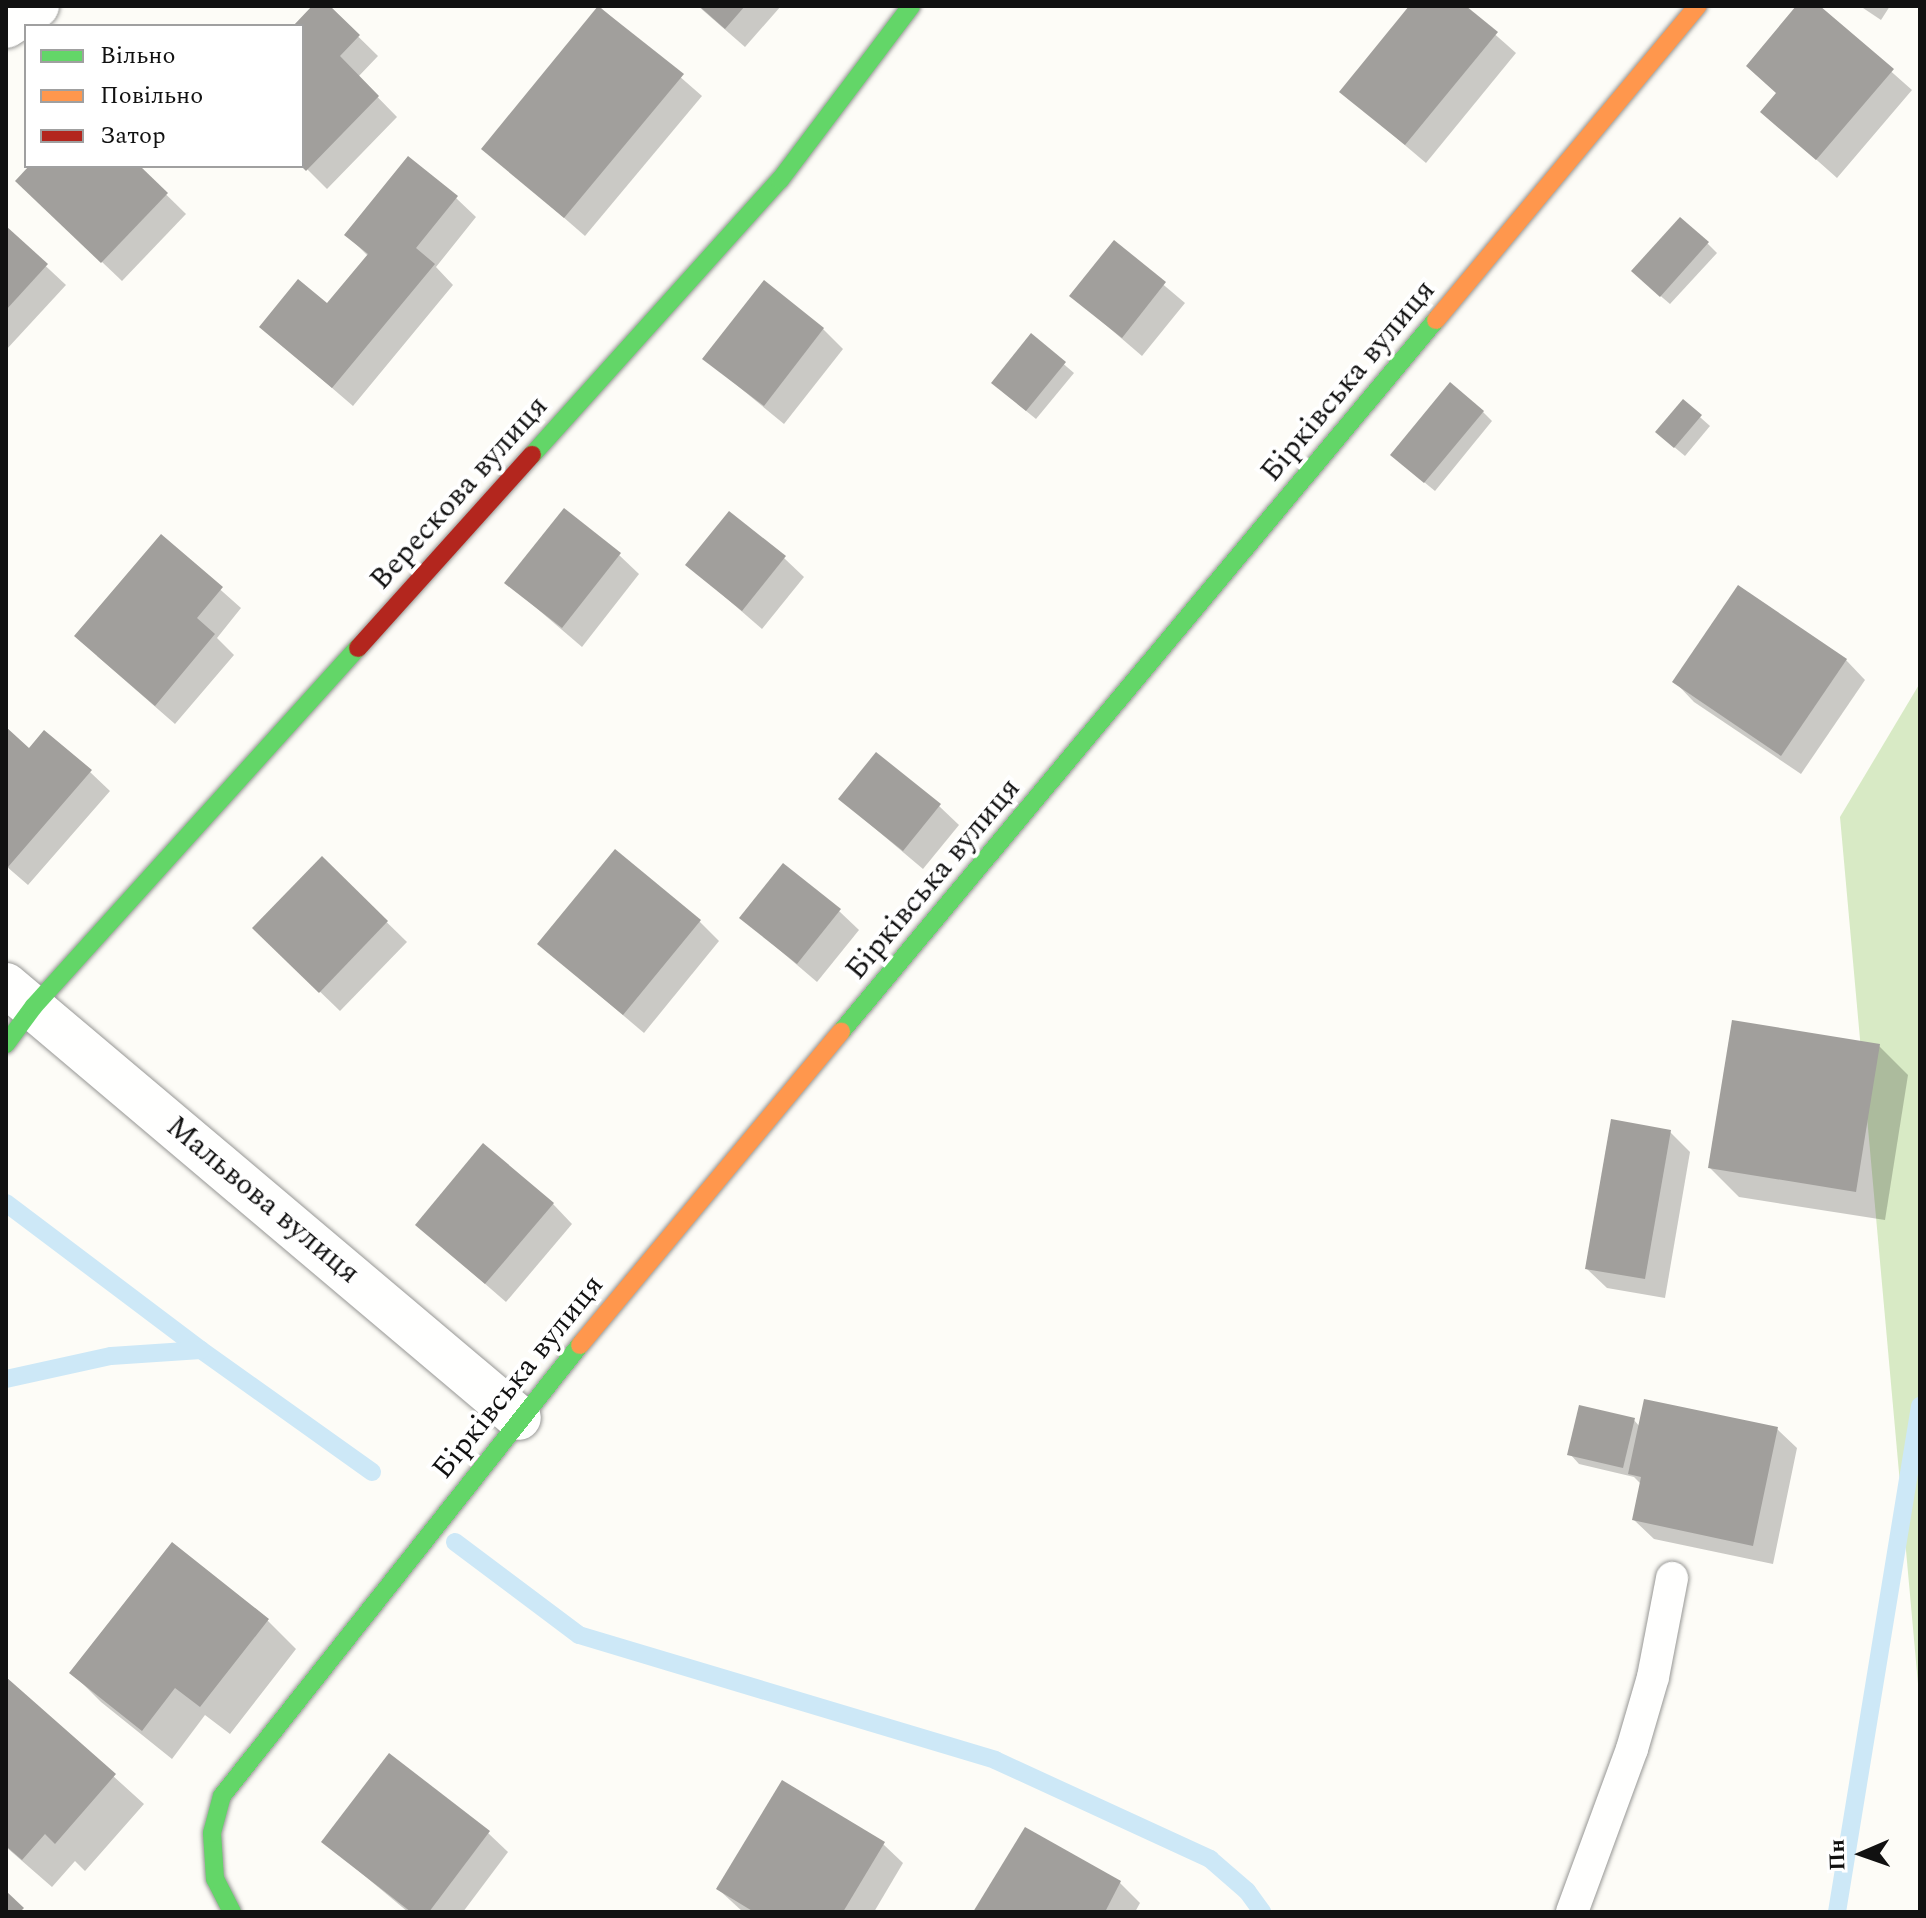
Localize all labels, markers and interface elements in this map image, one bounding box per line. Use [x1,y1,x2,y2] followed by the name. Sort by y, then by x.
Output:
[24,24,304,168] legend
[100,38,175,74] text: Вільно
[100,78,203,114] text: Повільно
[100,118,166,154] text: Затор
[1253,273,1443,489] street label: Бірківська вулиця
[362,389,556,597] street label: Верескова вулиця
[838,771,1028,987] street label: Бірківська вулиця
[159,1109,367,1291] street label: Мальвова вулиця
[425,1268,611,1486] street label: Бірківська вулиця
[1822,1814,1902,1894] north arrow
[1820,1838,1855,1871] text: Пн

